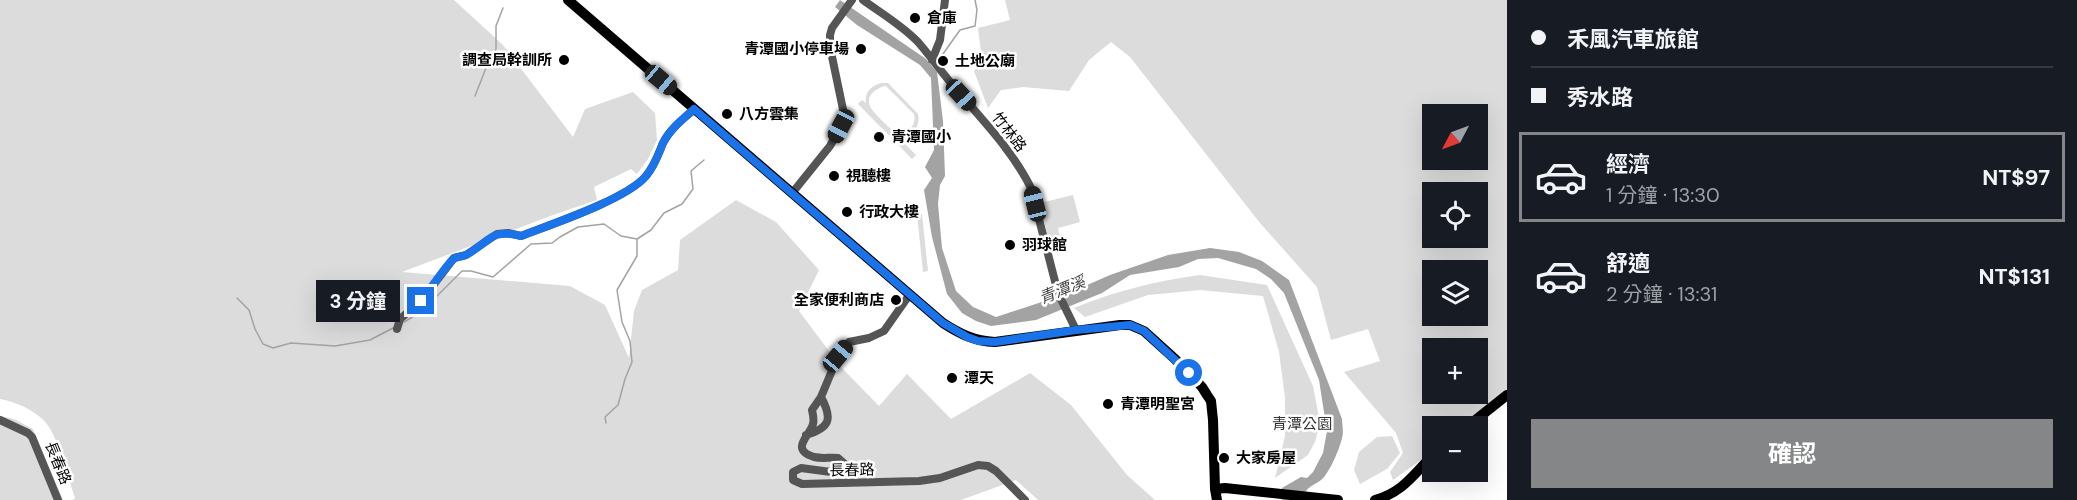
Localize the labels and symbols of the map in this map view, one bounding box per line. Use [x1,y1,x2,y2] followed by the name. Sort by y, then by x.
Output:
[927,8,957,28] place label: 倉庫
[908,11,922,25] marker: 倉庫
[744,39,849,59] place label: 青潭國小停車場
[854,42,868,56] marker: 青潭國小停車場
[462,50,552,70] place label: 調查局幹訓所
[955,51,1015,71] place label: 土地公廟
[557,53,571,67] marker: 調查局幹訓所
[936,54,950,68] marker: 土地公廟
[641,62,681,98] car
[942,76,980,114] car
[739,104,799,124] place label: 八方雲集
[1422,104,1488,170] north arrow
[825,106,857,146] car
[720,107,734,121] marker: 八方雲集
[987,108,1031,156] street label: 竹林路
[891,127,952,147] place label: 青潭國小
[872,130,886,144] marker: 青潭國小
[846,166,891,186] place label: 視聽樓
[827,169,841,183] marker: 視聽樓
[1022,184,1048,224] car
[859,202,919,222] place label: 行政大樓
[840,205,854,219] marker: 行政大樓
[1022,235,1067,255] place label: 羽球館
[1003,238,1017,252] marker: 羽球館
[1036,271,1090,309] water label: 青潭溪
[316,280,400,322] callout: 3 分鐘
[407,287,434,314] route end
[794,290,884,310] place label: 全家便利商店
[889,293,903,307] marker: 全家便利商店
[820,336,856,376] car
[1175,359,1202,386] route start
[964,368,994,388] place label: 潭天
[945,371,959,385] marker: 潭天
[1120,394,1195,414] place label: 青潭明聖宮
[1101,397,1115,411] marker: 青潭明聖宮
[1272,414,1332,434] park label: 青潭公園
[40,438,76,488] street label: 長春路
[1236,448,1296,468] place label: 大家房屋
[1217,451,1231,465] marker: 大家房屋
[829,460,875,480] street label: 長春路

